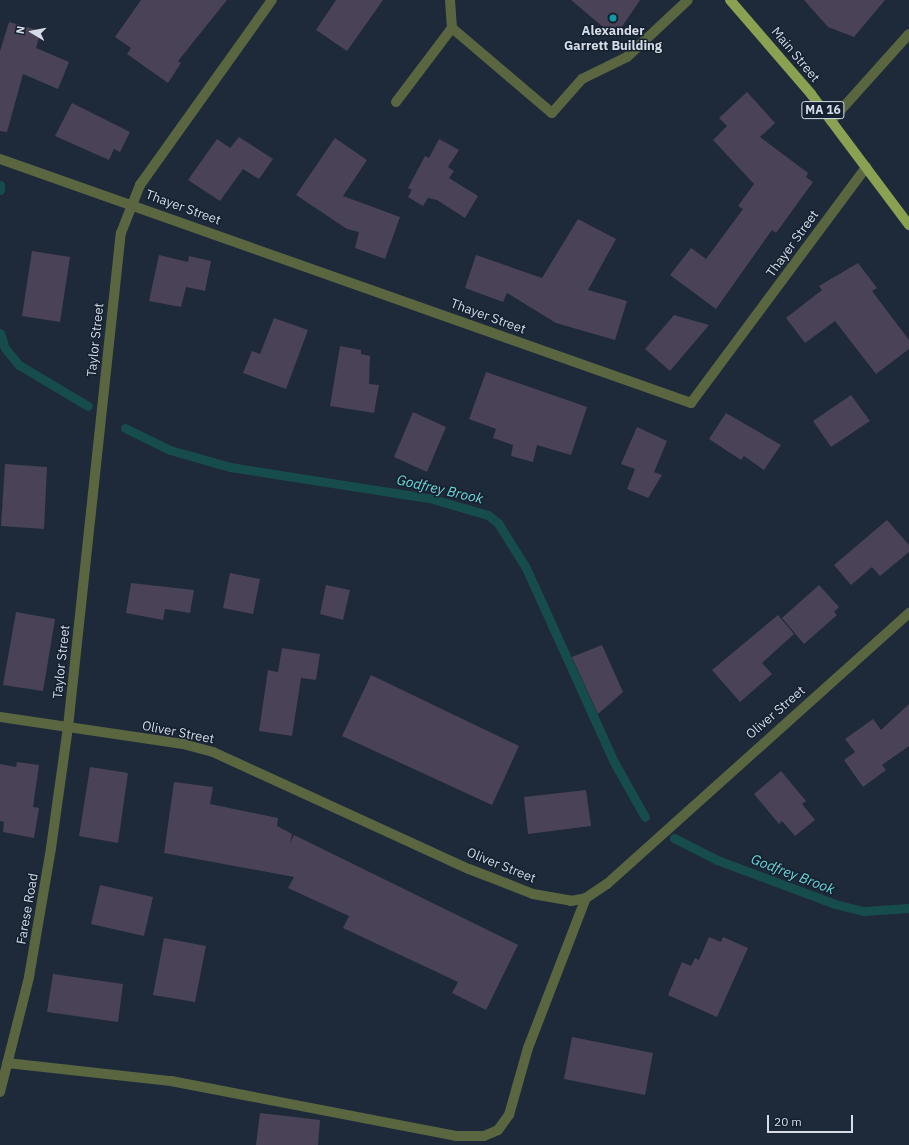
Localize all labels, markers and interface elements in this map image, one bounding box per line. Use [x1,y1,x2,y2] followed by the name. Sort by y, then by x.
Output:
[12,12,52,52] north arrow
[608,13,618,23] marker: Alexander Garrett Building
[564,24,662,55] place label: Alexander Garrett Building
[768,24,822,86] street label: Main Street
[13,25,28,35] text: N
[801,100,845,120] road number: MA 16
[143,187,223,229] street label: Thayer Street
[764,208,822,280] street label: Thayer Street
[448,296,528,338] street label: Thayer Street
[84,302,108,378] street label: Taylor Street
[395,471,485,507] water label: Godfrey Brook
[50,624,74,700] street label: Taylor Street
[743,683,809,743] street label: Oliver Street
[141,718,215,748] street label: Oliver Street
[464,845,538,887] street label: Oliver Street
[749,850,837,898] water label: Godfrey Brook
[14,872,42,946] street label: Farese Road
[769,1107,855,1133] scale bar
[774,1114,802,1129] text: 20 m

